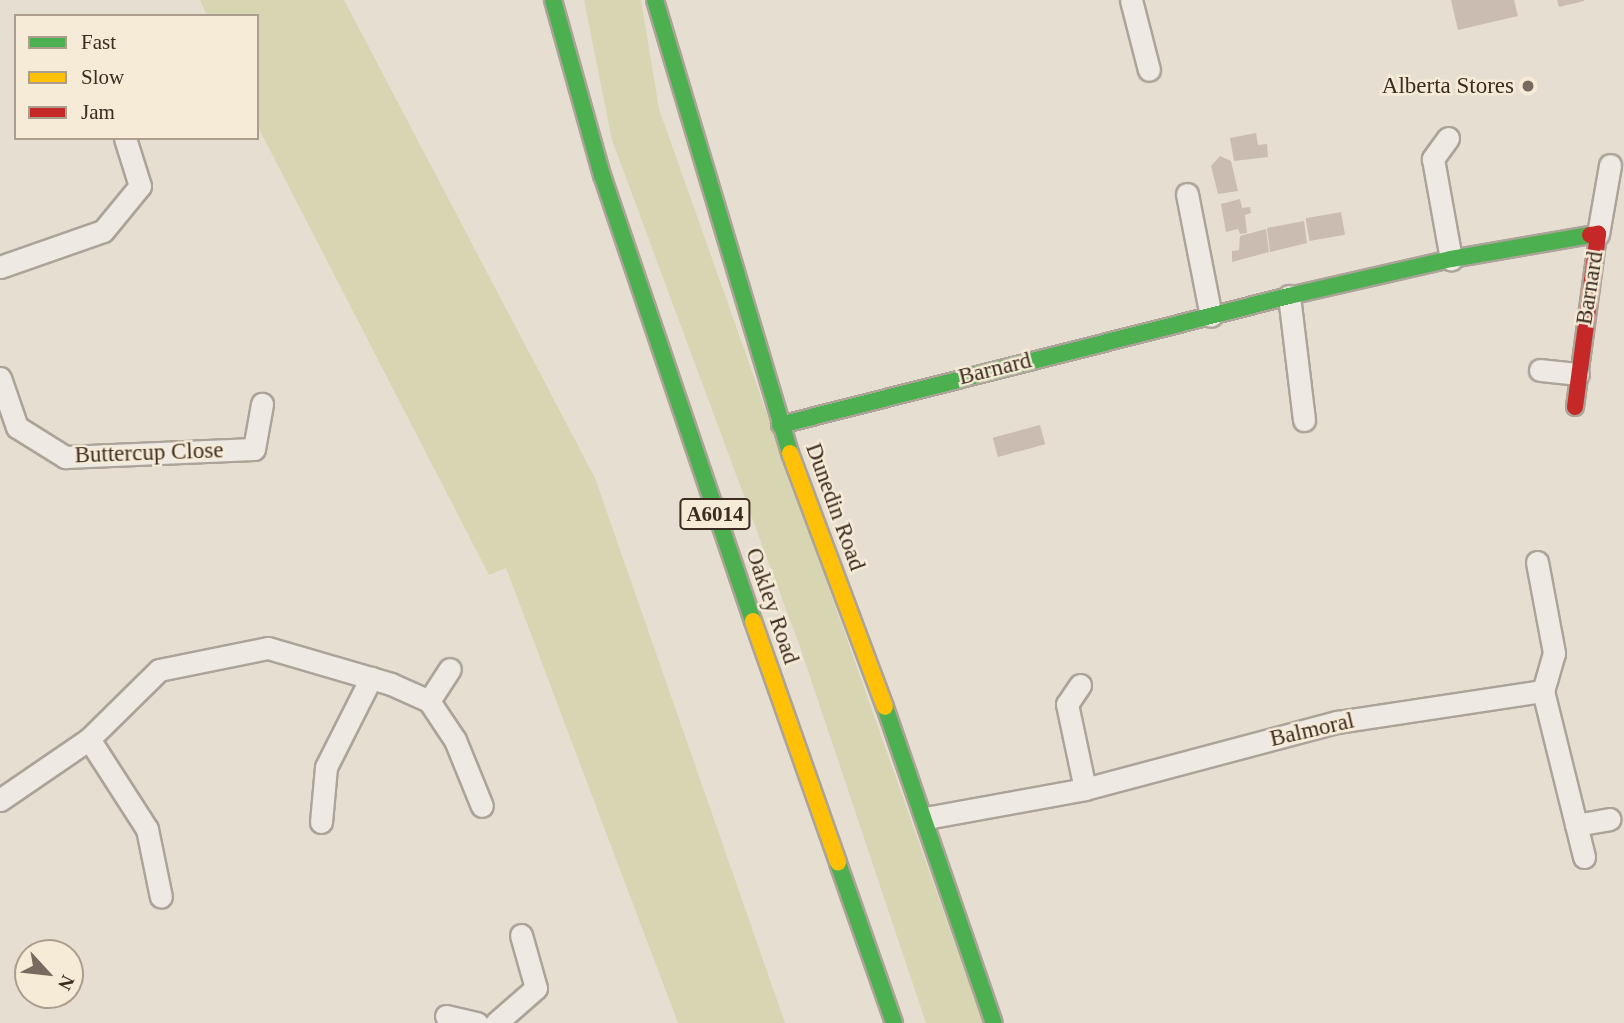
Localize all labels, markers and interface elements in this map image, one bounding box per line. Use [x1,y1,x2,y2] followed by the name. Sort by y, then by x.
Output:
[14,14,259,140] legend
[81,30,116,54] text: Fast
[81,65,124,89] text: Slow
[1382,72,1514,100] place label: Alberta Stores
[1520,78,1536,94] marker: Alberta Stores
[81,100,115,124] text: Jam
[1571,249,1609,327] street label: Barnard
[956,347,1034,391] street label: Barnard
[74,437,224,469] street label: Buttercup Close
[799,440,871,574] street label: Dunedin Road
[678,496,752,532] road number: A6014
[739,544,805,668] street label: Oakley Road
[1267,707,1357,753] street label: Balmoral
[14,939,84,1009] north arrow
[54,972,79,994] text: N

